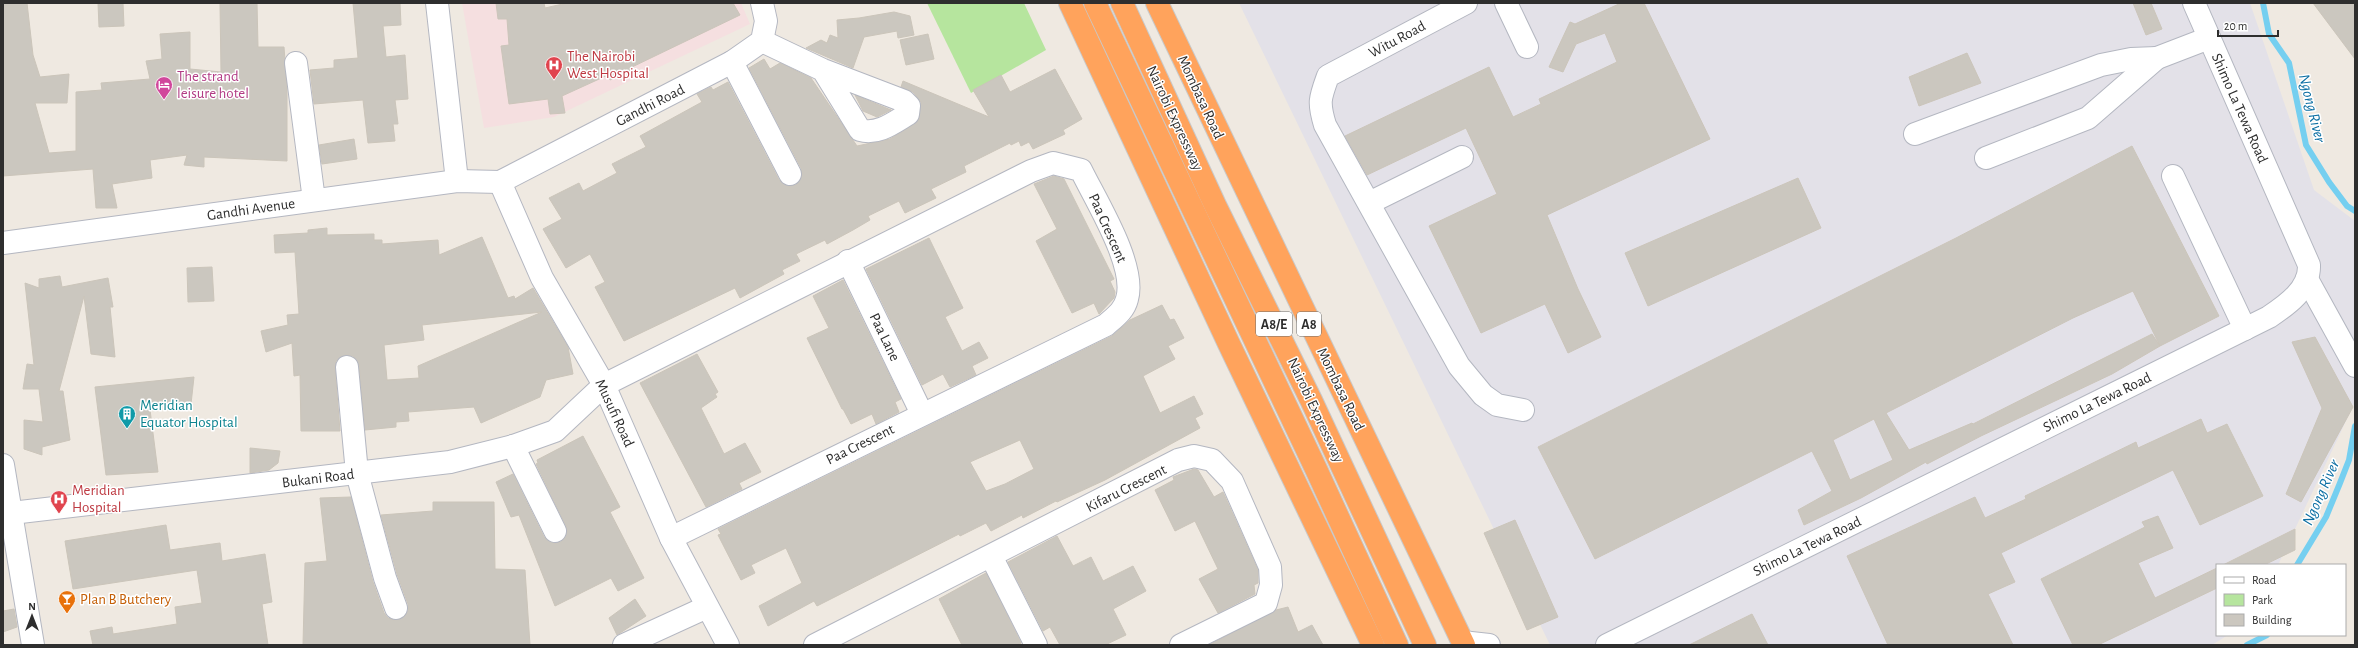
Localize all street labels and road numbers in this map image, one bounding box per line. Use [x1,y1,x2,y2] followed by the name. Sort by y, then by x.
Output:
[1366,18,1428,61] street label: Witu Road
[2209,51,2271,165] street label: Shimo La Tewa Road
[1175,53,1226,141] street label: Mombasa Road
[1144,64,1206,173] street label: Nairobi Expressway
[613,82,687,129] street label: Gandhi Road
[1086,191,1129,265] street label: Paa Crescent
[206,196,296,223] street label: Gandhi Avenue
[867,311,903,364] street label: Paa Lane
[1256,312,1292,336] road number: A8/E
[1297,312,1321,336] road number: A8
[1314,345,1367,433] street label: Mombasa Road
[1285,356,1347,465] street label: Nairobi Expressway
[2041,370,2154,435] street label: Shimo La Tewa Road
[592,377,637,450] street label: Musufi Road
[824,421,897,467] street label: Paa Crescent
[1084,462,1169,515] street label: Kifaru Crescent
[281,467,355,490] street label: Bukani Road
[1751,514,1864,579] street label: Shimo La Tewa Road

